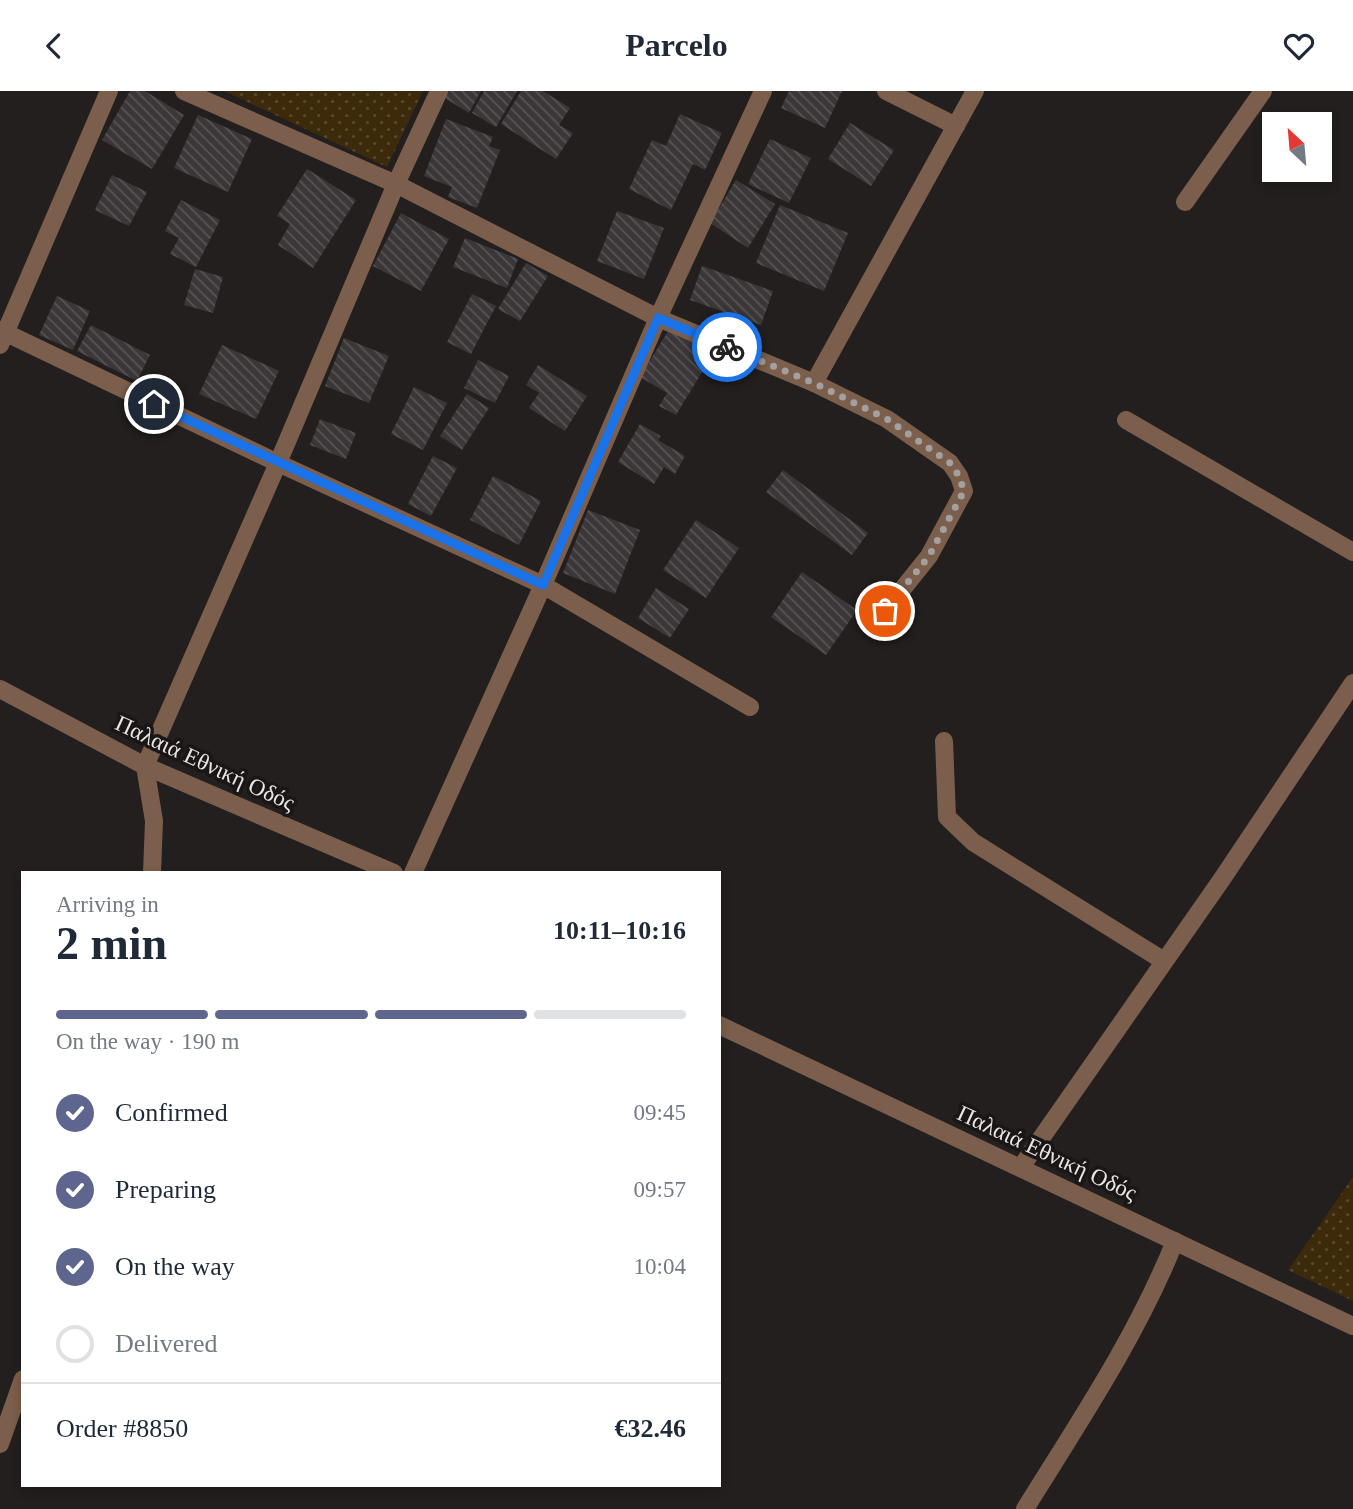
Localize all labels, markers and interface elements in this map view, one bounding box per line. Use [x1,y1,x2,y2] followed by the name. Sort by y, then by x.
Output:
[35,27,73,65] icon: back
[625,27,728,63] text: Parcelo
[1280,27,1318,65] icon: heart
[1262,112,1332,182] north arrow
[1262,112,1332,182] map controls
[692,312,762,382] courier
[708,328,746,366] icon: bike
[124,374,184,434] pin
[135,385,173,423] icon: home
[855,581,915,641] pin
[866,592,904,630] icon: bag
[111,710,299,816] street label: Παλαιά Εθνική Οδός
[56,892,159,917] text: Arriving in
[553,916,686,945] text: 10:11–10:16
[56,918,167,969] text: 2 min
[56,1029,239,1054] text: On the way · 190 m
[56,1094,94,1132] icon: check
[115,1098,228,1127] text: Confirmed
[634,1100,686,1125] text: 09:45
[953,1100,1141,1206] street label: Παλαιά Εθνική Οδός
[56,1171,94,1209] icon: check
[115,1175,216,1204] text: Preparing
[634,1177,686,1202] text: 09:57
[56,1248,94,1286] icon: check
[115,1252,235,1281] text: On the way
[634,1254,686,1279] text: 10:04
[115,1329,218,1358] text: Delivered
[56,1414,188,1443] text: Order #8850
[615,1414,686,1443] text: €32.46

